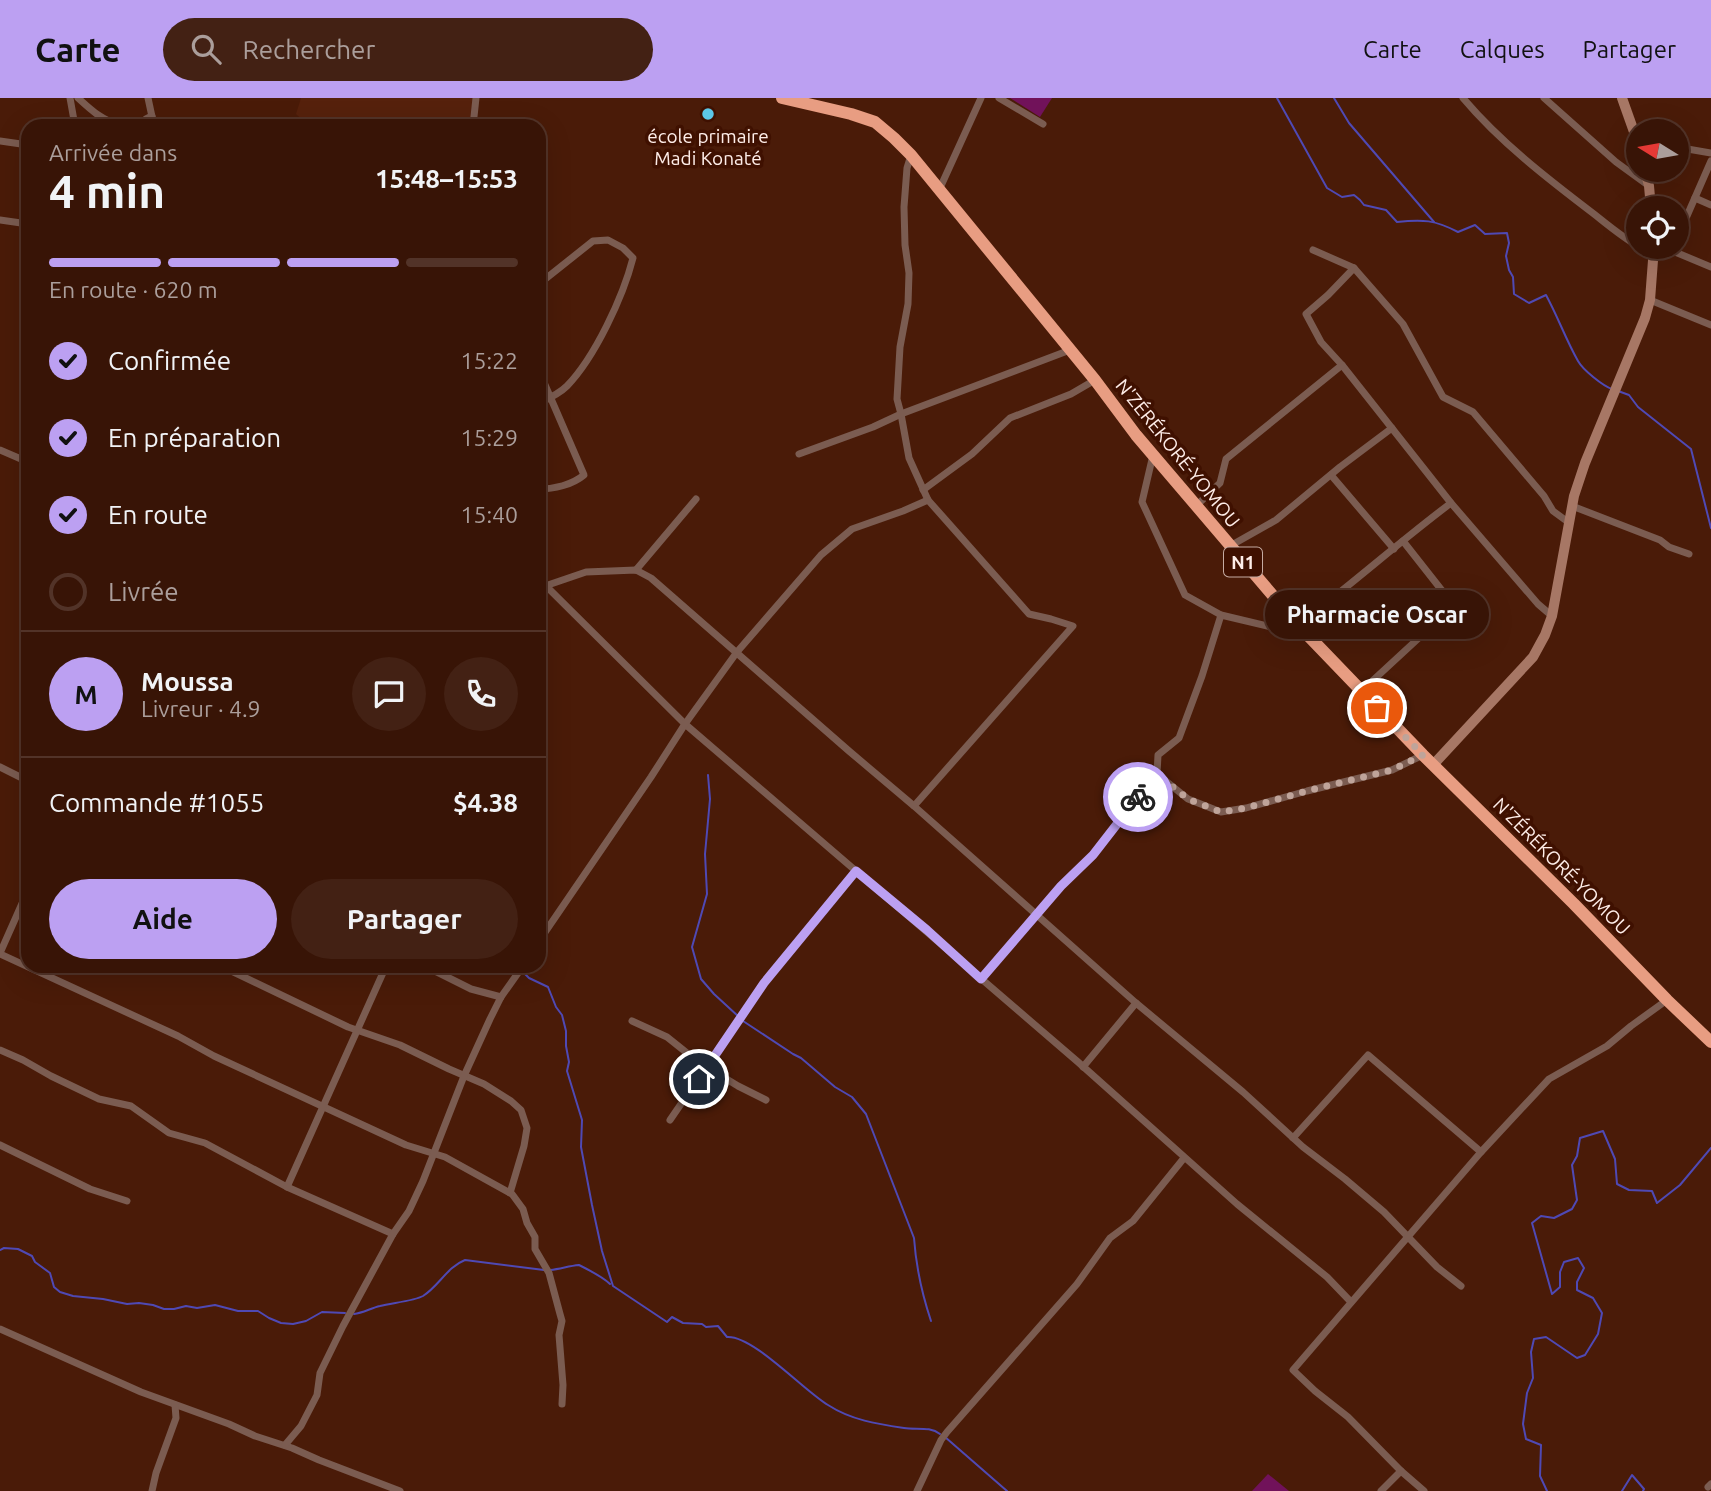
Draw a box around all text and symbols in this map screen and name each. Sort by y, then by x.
search box [163,18,653,81]
icon: search [187,30,225,68]
text: Carte [35,31,121,68]
text: Rechercher [243,35,375,64]
text: Carte [1363,36,1422,63]
text: Calques [1460,36,1545,63]
text: Partager [1583,36,1676,63]
marker: école primaire Madi Konaté [700,106,716,122]
north arrow [1626,119,1689,182]
map controls [1626,119,1689,259]
place label: école primaire Madi Konaté [647,125,769,169]
text: Arrivée dans [49,140,177,165]
text: 15:48–15:53 [375,164,518,193]
text: 4 min [49,165,165,217]
button: locate [1626,196,1689,259]
text: En route · 620 m [49,277,218,302]
icon: check [49,342,87,380]
text: Confirmée [108,346,231,375]
text: 15:22 [460,348,518,373]
street label: N'ZÉRÉKORÉ-YOMOU [1111,374,1245,532]
icon: check [49,419,87,457]
text: En préparation [108,423,281,452]
text: 15:29 [460,425,518,450]
icon: check [49,496,87,534]
text: En route [108,500,208,529]
text: 15:40 [460,502,518,527]
road number: N1 [1224,548,1262,576]
text: Livrée [108,577,179,606]
callout: Pharmacie Oscar [1265,589,1489,638]
text: Pharmacie Oscar [1287,602,1467,627]
button: chat [352,657,426,731]
button: phone [444,657,518,731]
text: Moussa [141,667,234,696]
pin [1347,678,1407,738]
text: M [74,680,98,709]
icon: bag [1358,689,1396,727]
text: Livreur · 4.9 [141,696,261,721]
courier [1103,762,1173,832]
icon: bike [1119,778,1157,816]
text: Commande #1055 [49,788,265,817]
text: $4.38 [453,788,518,817]
street label: N'ZÉRÉKORÉ-YOMOU [1489,793,1635,939]
button: Aide [49,879,277,959]
button: Partager [291,879,518,959]
pin [669,1049,729,1109]
icon: home [680,1060,718,1098]

